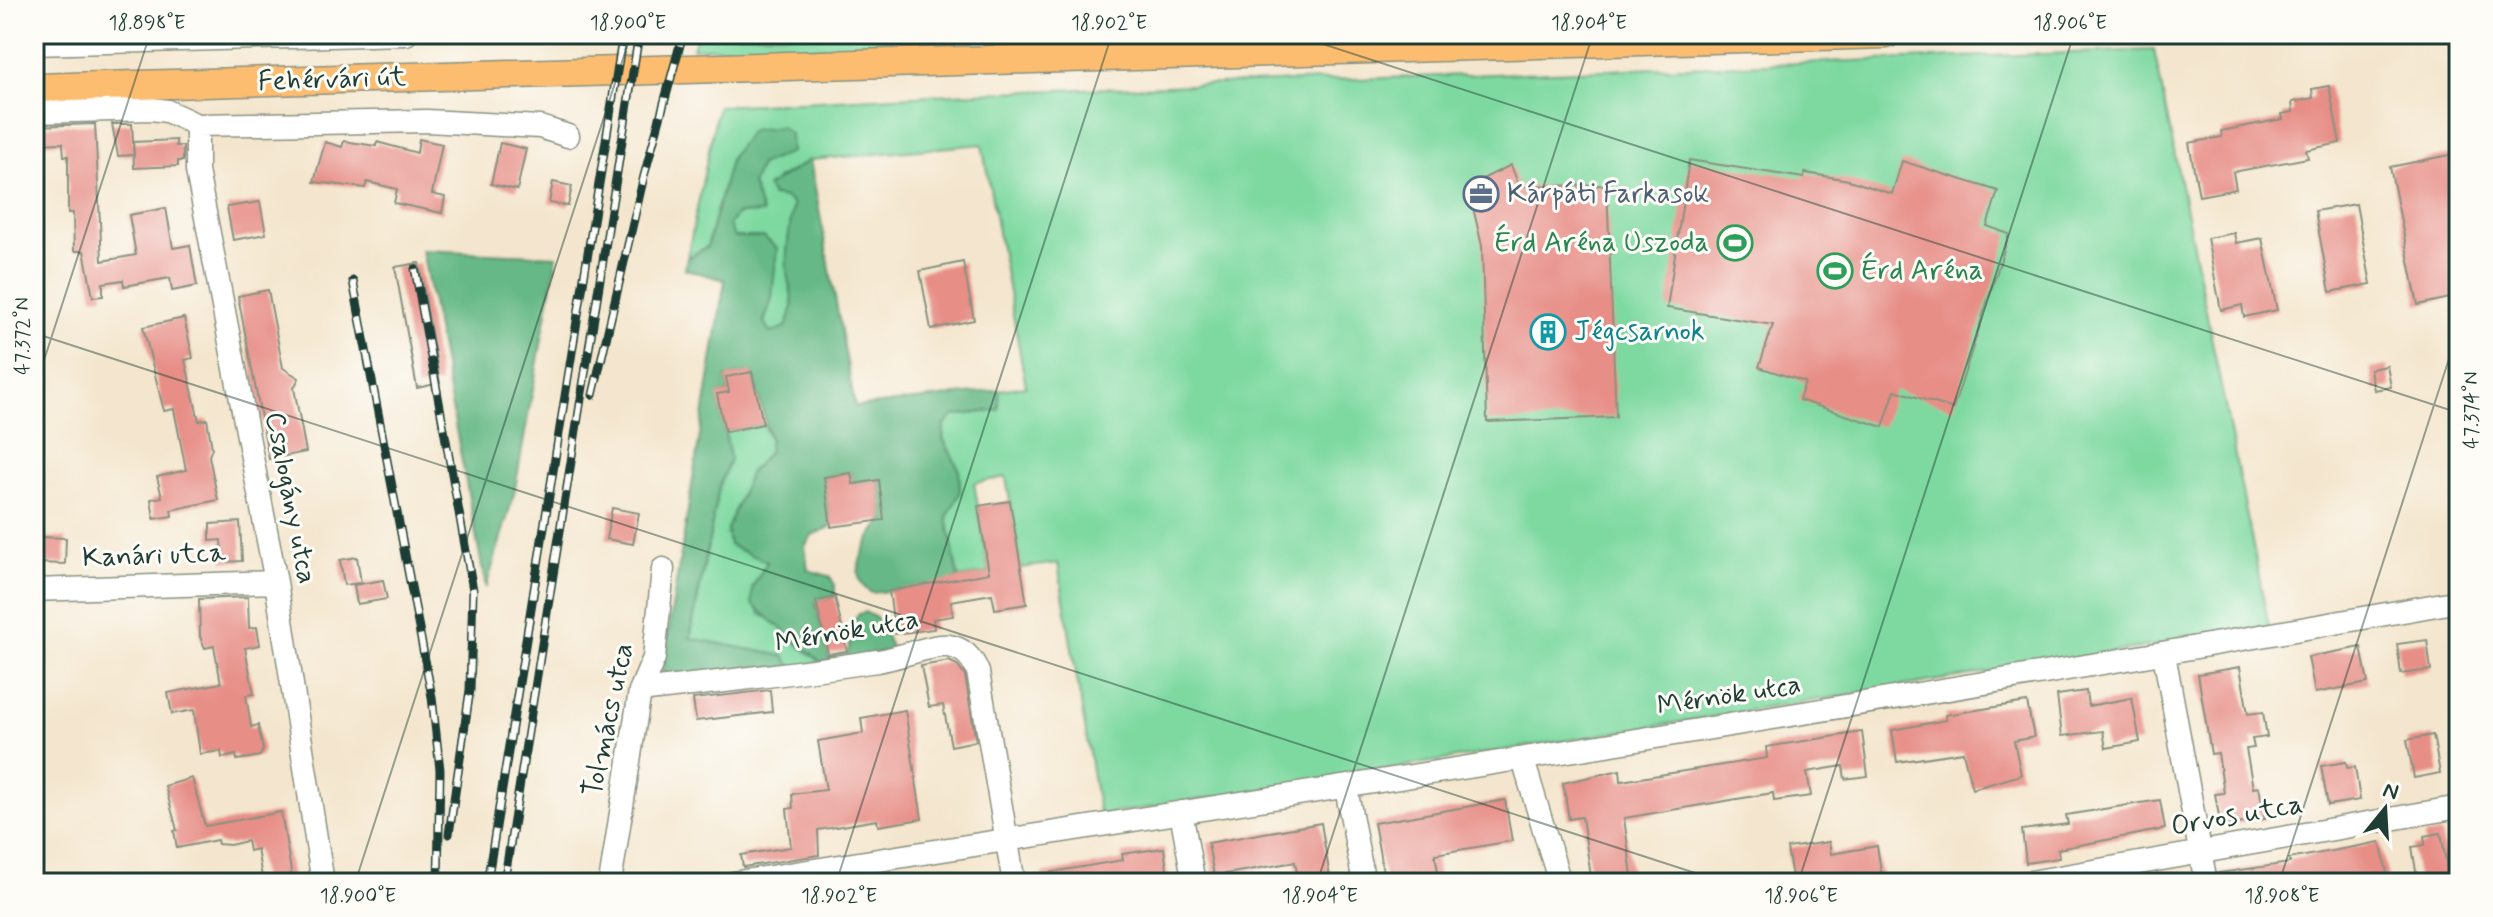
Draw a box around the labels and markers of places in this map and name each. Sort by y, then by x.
office icon: Kárpáti Farkasok [1462,175,1500,213]
place label: Kárpáti Farkasok [1507,176,1710,213]
place label: Érd Aréna Uszoda [1494,223,1709,262]
sports icon: Érd Aréna Uszoda [1716,224,1754,262]
place label: Érd Aréna [1861,251,1983,290]
sports icon: Érd Aréna [1816,252,1854,290]
building icon: Jégcsarnok [1529,313,1567,351]
place label: Jégcsarnok [1574,314,1705,351]

